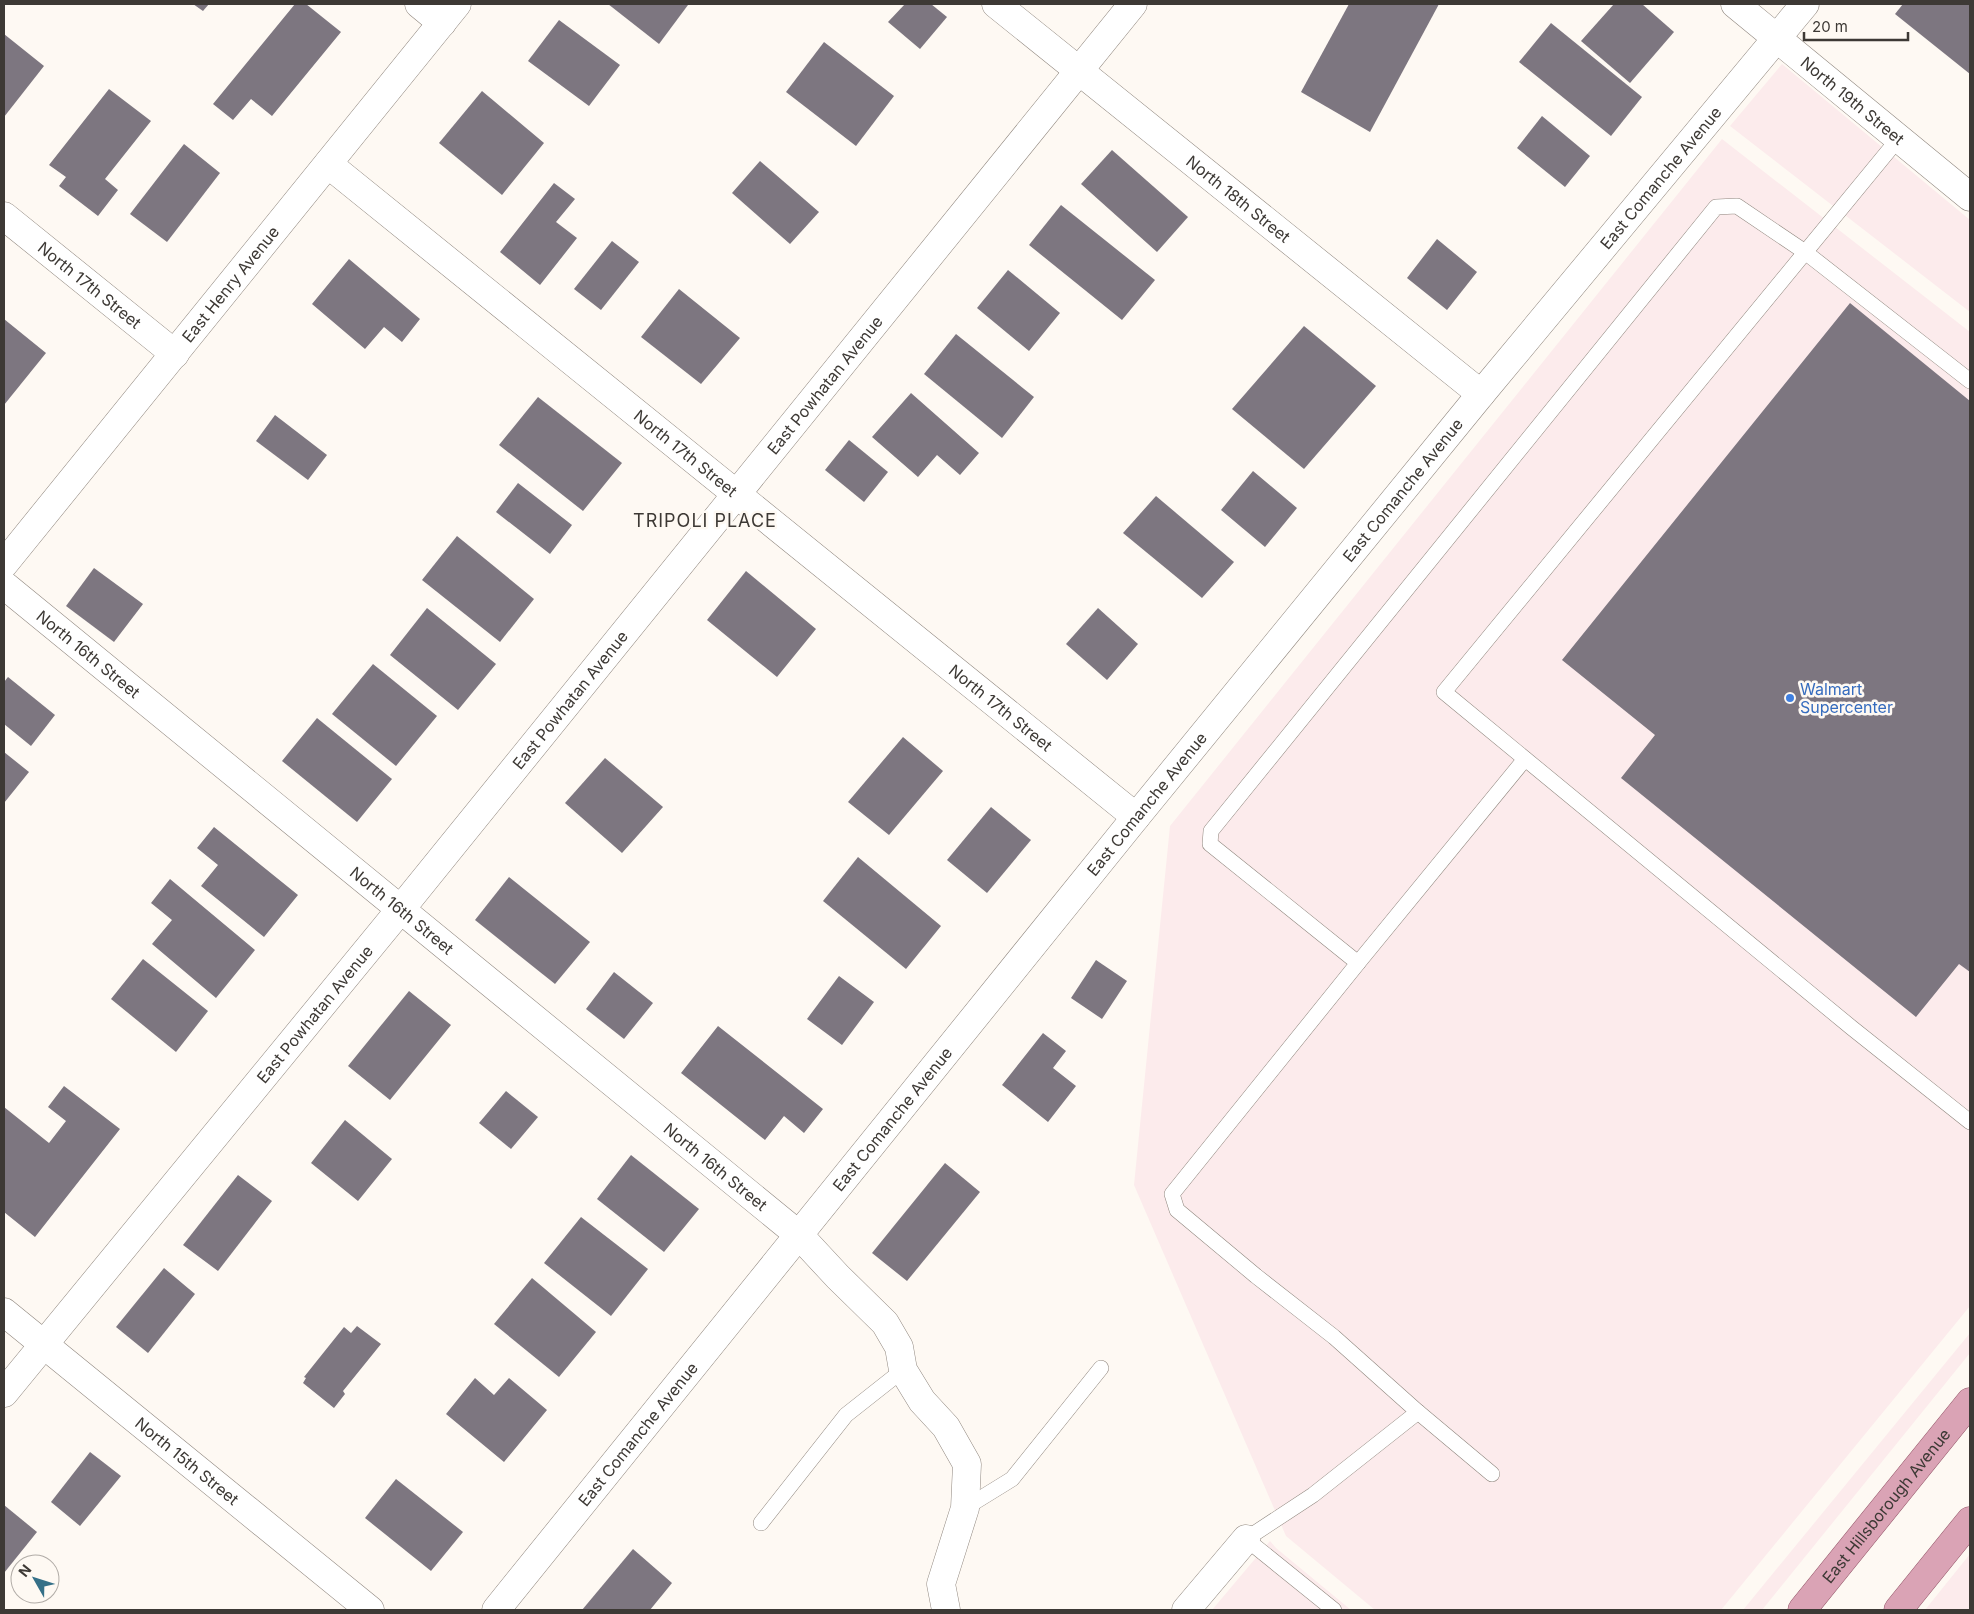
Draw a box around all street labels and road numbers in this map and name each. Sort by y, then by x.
street label: North 19th Street [1797,52,1908,149]
street label: East Comanche Avenue [1596,102,1726,253]
street label: North 18th Street [1182,151,1294,247]
street label: East Henry Avenue [178,222,283,346]
street label: North 17th Street [34,237,145,333]
street label: East Powhatan Avenue [763,312,887,458]
street label: North 17th Street [630,405,741,501]
street label: East Comanche Avenue [1338,414,1467,566]
street label: North 16th Street [33,606,144,702]
street label: East Powhatan Avenue [508,627,632,773]
street label: North 17th Street [945,660,1056,755]
street label: East Comanche Avenue [1083,728,1211,880]
street label: North 16th Street [346,862,458,959]
street label: East Powhatan Avenue [252,941,377,1087]
street label: East Comanche Avenue [828,1043,956,1195]
street label: North 16th Street [660,1118,771,1215]
street label: East Comanche Avenue [574,1358,702,1510]
street label: North 15th Street [131,1413,243,1509]
street label: East Hillsborough Avenue [1818,1424,1955,1587]

